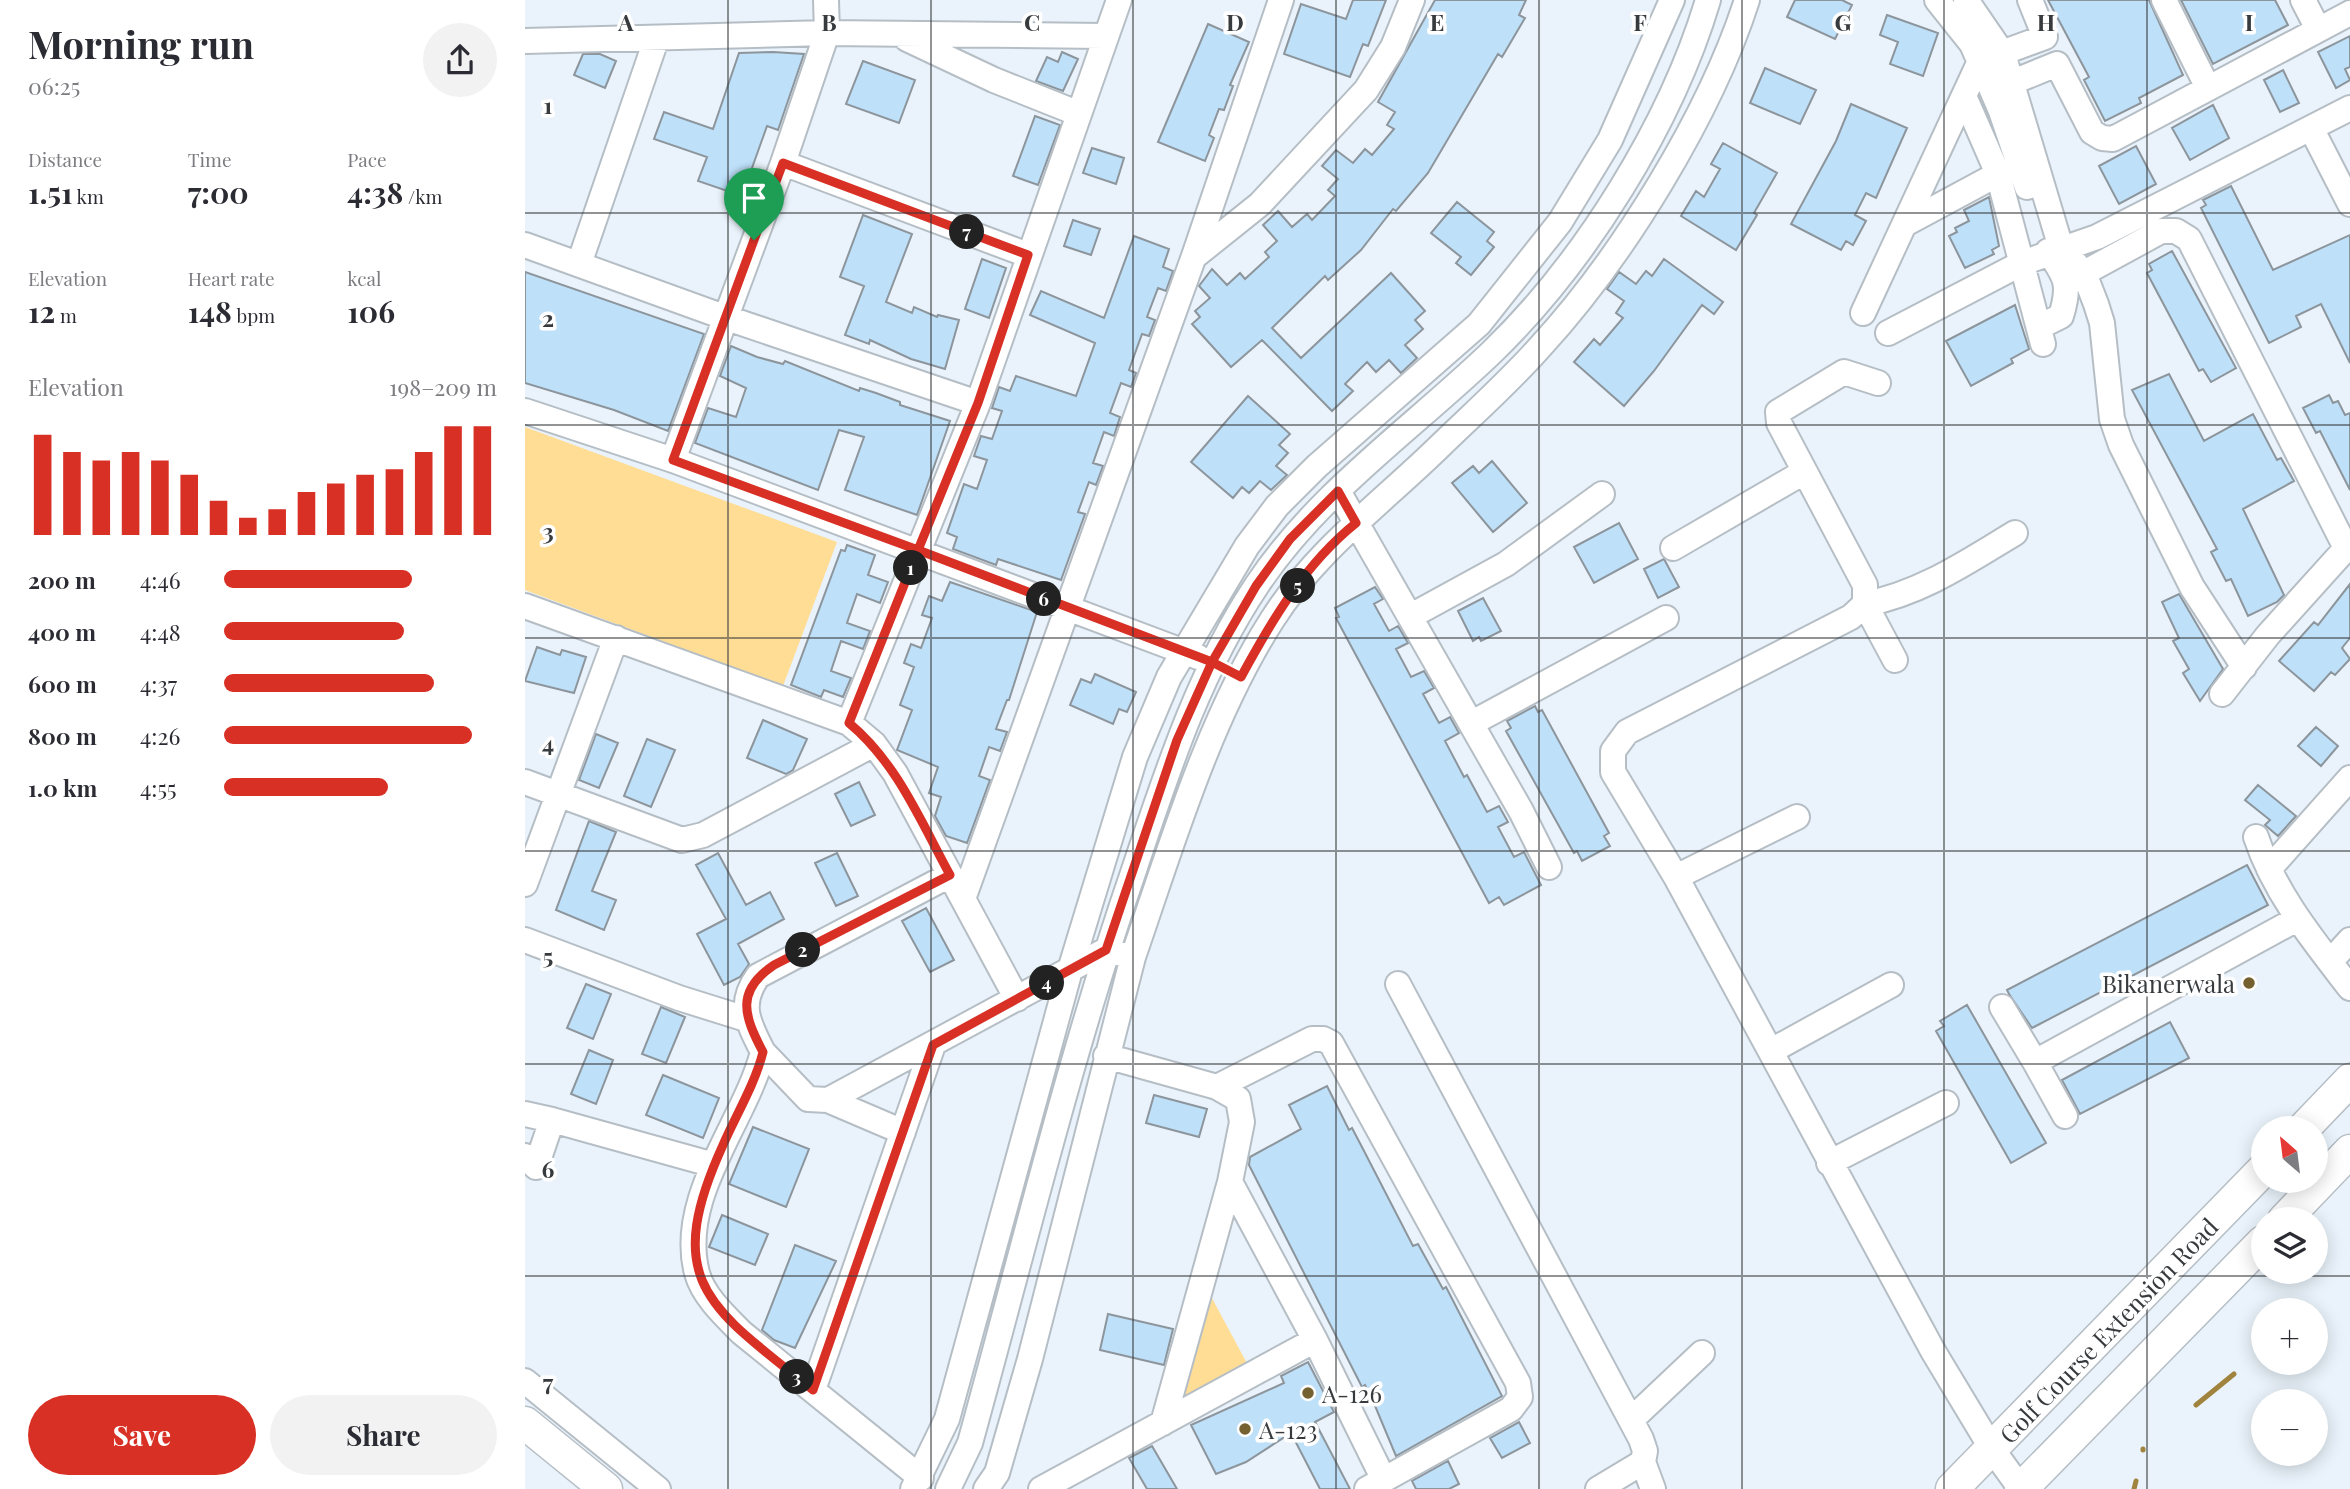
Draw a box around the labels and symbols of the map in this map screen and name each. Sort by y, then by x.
text: A [617,6,634,37]
text: B [821,6,837,37]
text: C [1024,6,1040,37]
text: D [1226,6,1244,37]
text: E [1430,6,1444,37]
text: F [1633,6,1647,37]
text: G [1835,6,1852,37]
text: H [2037,6,2055,37]
text: I [2245,6,2253,37]
text: 1 [544,89,553,120]
pin [724,168,784,240]
pin: 7 [949,215,985,250]
text: 2 [542,302,554,333]
text: 3 [542,515,554,546]
pin: 1 [893,550,929,586]
pin: 5 [1281,568,1315,604]
pin: 6 [1027,582,1061,616]
text: 4 [542,727,554,758]
pin: 2 [785,932,821,968]
text: 5 [543,940,553,971]
pin: 4 [1029,965,1065,1000]
place label: Bikanerwala [2102,967,2235,999]
marker: Bikanerwala [2241,975,2257,991]
north arrow [2251,1116,2327,1194]
text: 6 [542,1153,555,1184]
street label: Golf Course Extension Road [1992,1210,2224,1450]
pin: 3 [779,1360,815,1394]
text: 7 [543,1366,554,1397]
place label: A-126 [1321,1377,1382,1409]
marker: A-126 [1300,1385,1316,1401]
place label: A-123 [1258,1413,1317,1445]
marker: A-123 [1237,1421,1253,1437]

